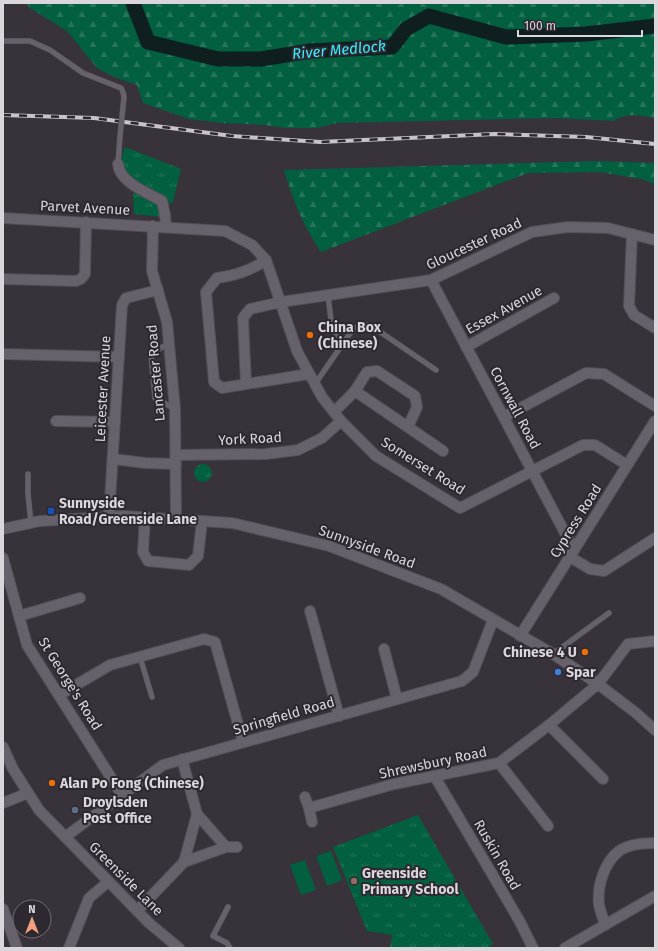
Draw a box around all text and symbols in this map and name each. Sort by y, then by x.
scale bar [518,12,642,38]
text: 100 m [524,19,556,33]
water label: River Medlock [291,37,387,63]
street label: Parvet Avenue [40,197,130,219]
street label: Gloucester Road [423,214,525,274]
street label: Essex Avenue [463,282,545,338]
place label: China Box (Chinese) [318,319,382,352]
street label: Lancaster Road [143,324,169,422]
marker: China Box (Chinese) [305,330,315,340]
street label: Leicester Avenue [92,335,114,443]
street label: Cornwall Road [486,364,544,452]
street label: York Road [218,429,282,449]
street label: Somerset Road [378,433,468,499]
street label: Cypress Road [547,481,605,561]
place label: Sunnyside Road/Greenside Lane [59,495,197,528]
marker: Sunnyside Road/Greenside Lane [46,506,56,516]
street label: Sunnyside Road [316,522,418,572]
street label: St George's Road [35,634,105,734]
place label: Chinese 4 U [503,644,577,661]
marker: Chinese 4 U [580,647,590,657]
place label: Spar [566,664,596,681]
marker: Spar [553,667,563,677]
street label: Springfield Road [231,693,337,739]
street label: Shrewsbury Road [378,743,488,783]
place label: Alan Po Fong (Chinese) [59,775,204,792]
marker: Alan Po Fong (Chinese) [47,778,57,788]
place label: Droylsden Post Office [83,794,152,827]
marker: Droylsden Post Office [70,805,80,815]
street label: Ruskin Road [470,817,524,893]
street label: Greenside Lane [85,838,167,920]
place label: Greenside Primary School [362,865,460,898]
marker: Greenside Primary School [349,876,359,886]
north arrow [12,899,52,939]
text: N [28,903,36,916]

